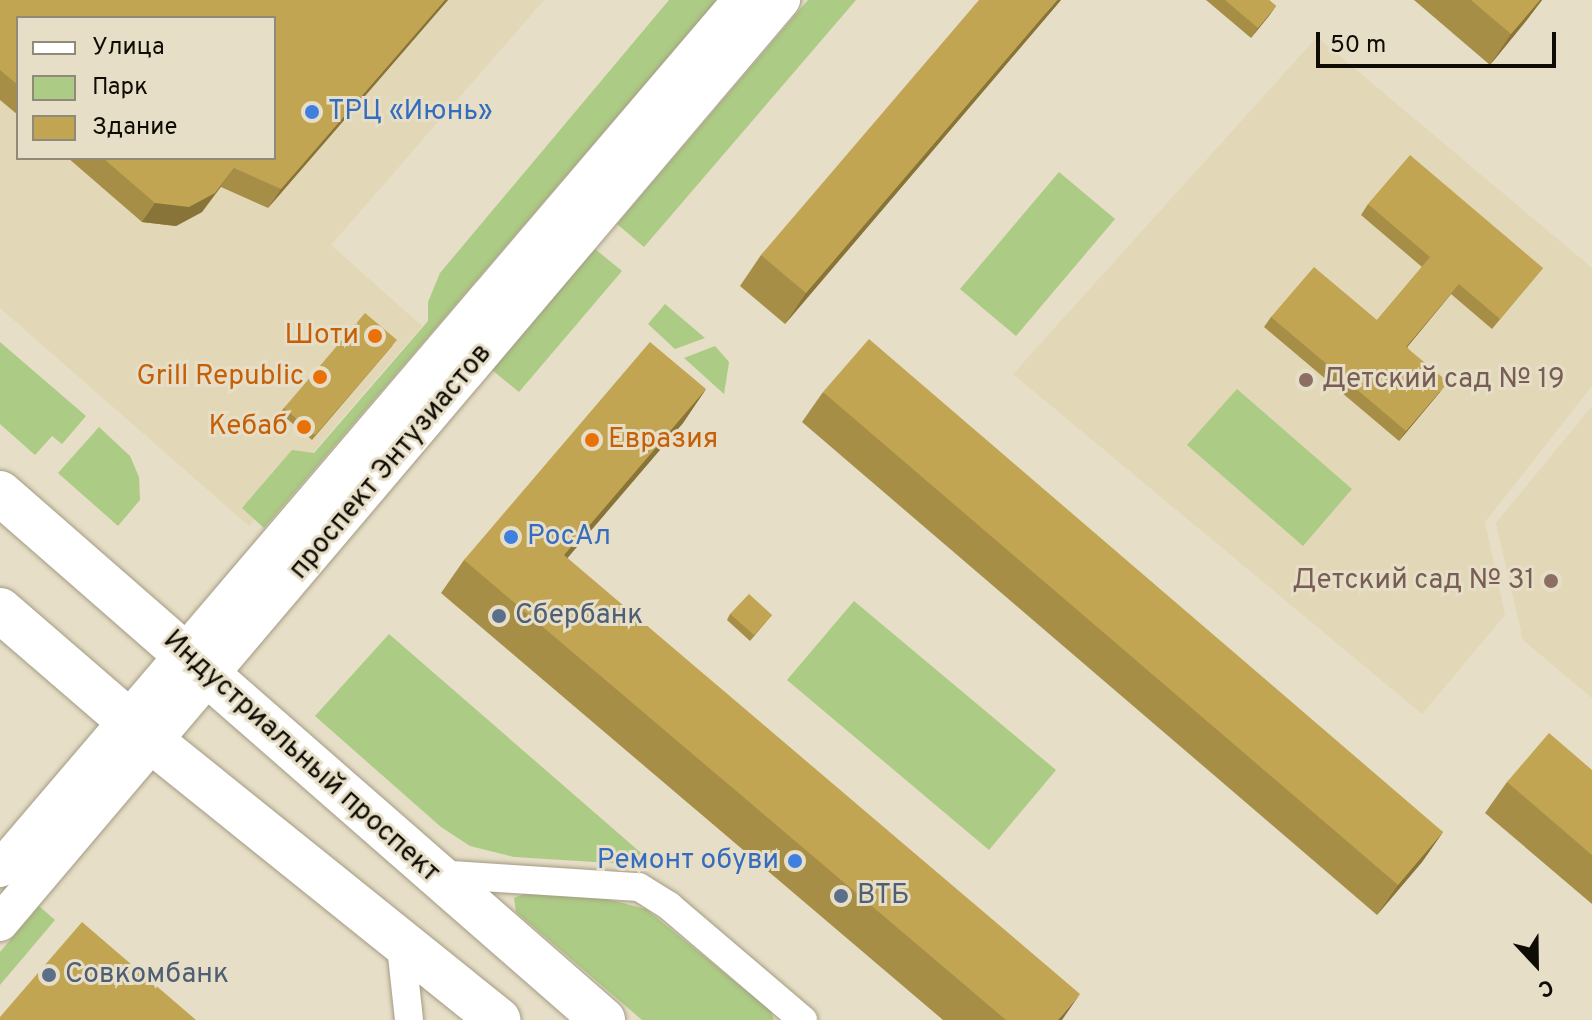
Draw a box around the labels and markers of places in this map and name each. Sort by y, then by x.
place label: ТРЦ «Июнь» [328,95,493,129]
marker: ТРЦ «Июнь» [303,103,321,121]
place label: Шоти [284,319,359,353]
marker: Шоти [366,327,384,345]
place label: Grill Republic [137,360,304,394]
place label: Детский сад № 19 [1322,363,1565,397]
marker: Grill Republic [311,368,329,386]
marker: Детский сад № 19 [1297,371,1315,389]
place label: Кебаб [208,410,288,444]
marker: Кебаб [295,418,313,436]
place label: Евразия [608,423,718,457]
marker: Евразия [583,431,601,449]
place label: РосАл [527,520,611,554]
marker: РосАл [502,528,520,546]
place label: Детский сад № 31 [1292,564,1535,598]
marker: Детский сад № 31 [1542,572,1560,590]
place label: Сбербанк [515,599,643,633]
marker: Сбербанк [490,607,508,625]
place label: Ремонт обуви [597,844,779,878]
marker: Ремонт обуви [786,852,804,870]
place label: ВТБ [857,879,909,913]
marker: ВТБ [832,887,850,905]
place label: Совкомбанк [65,958,229,992]
marker: Совкомбанк [40,966,58,984]

